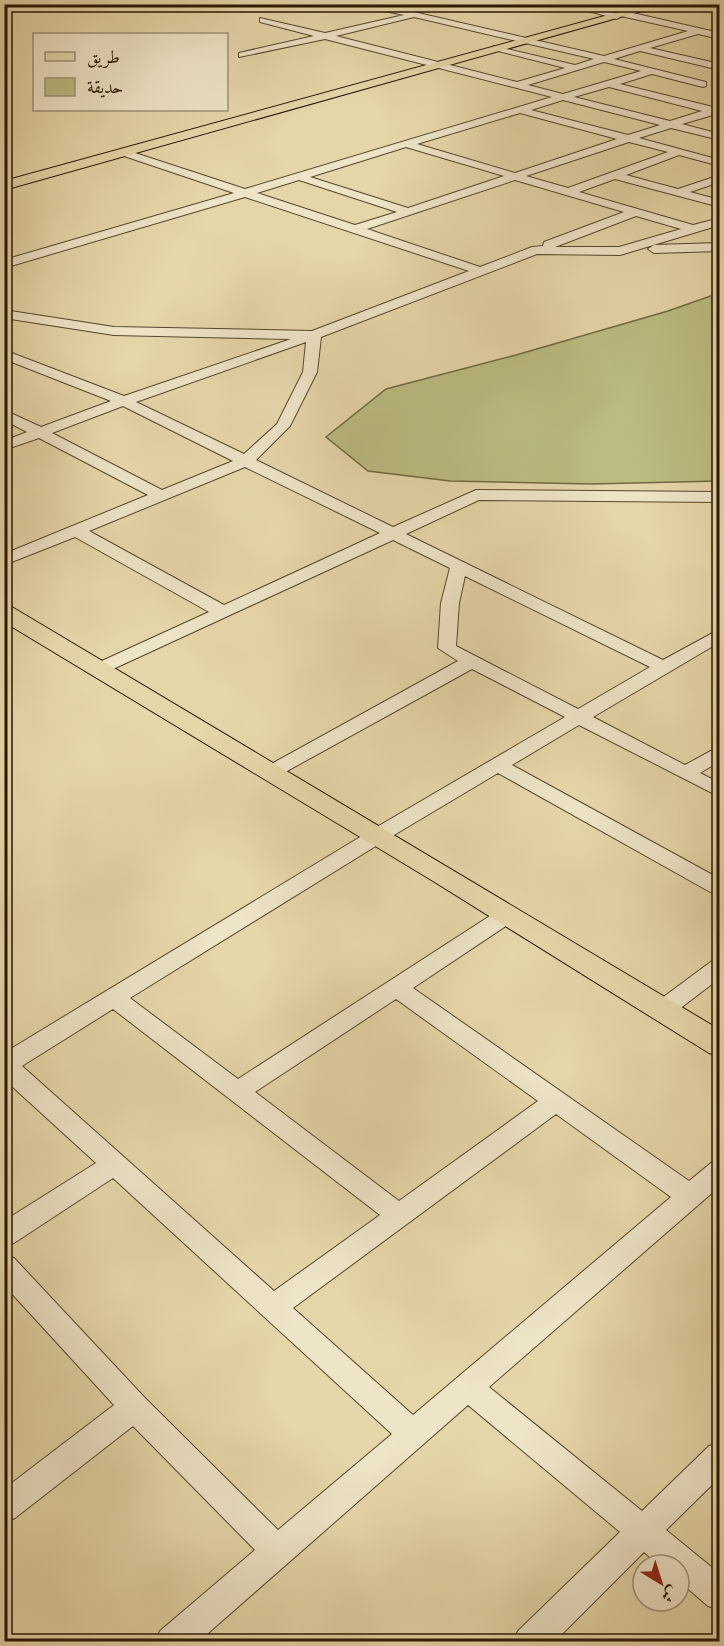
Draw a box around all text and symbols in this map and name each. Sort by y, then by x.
legend [33,33,228,111]
text: طريق [87,46,120,69]
text: حديقة [87,76,123,99]
north arrow [631,1553,691,1613]
text: ش [657,1581,682,1607]

